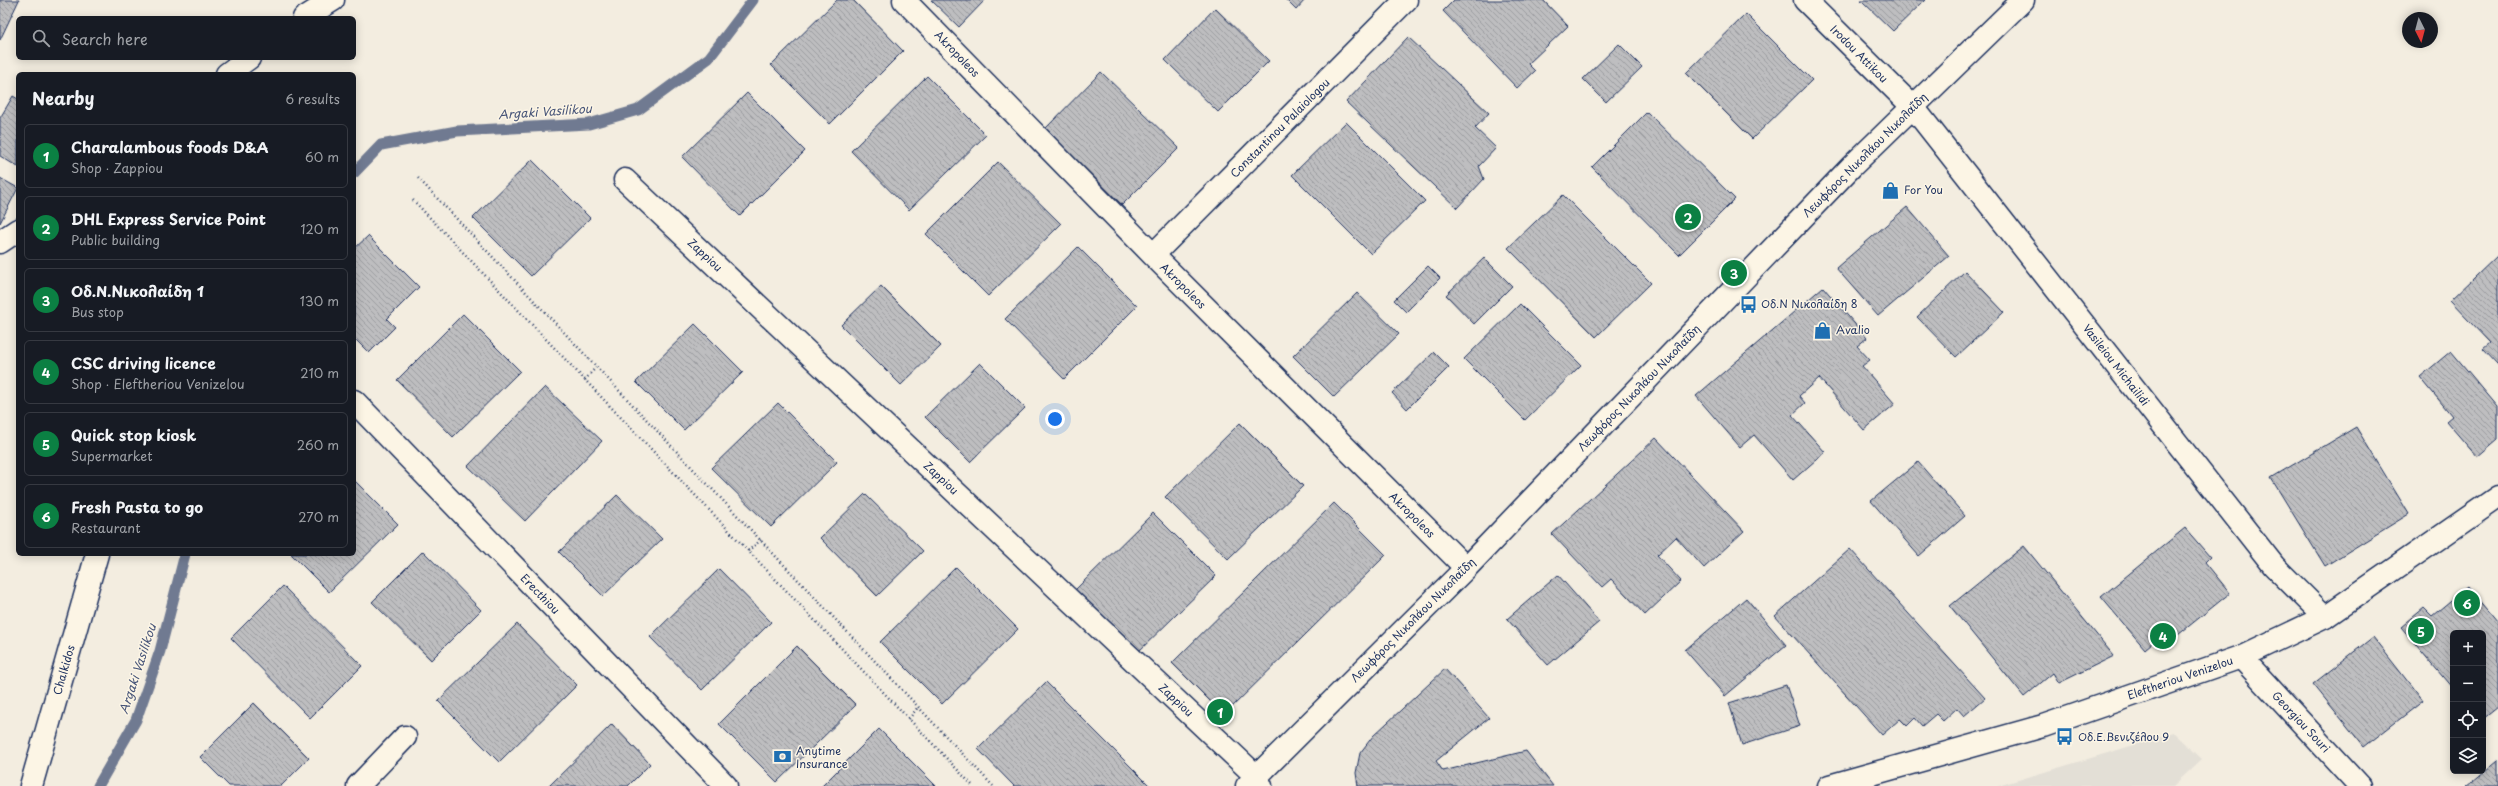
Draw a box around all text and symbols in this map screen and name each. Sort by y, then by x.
north arrow [2402,12,2438,48]
search box [16,16,356,60]
street label: Irodou Attikou [1827,21,1892,86]
icon: search [30,27,52,49]
text: Search here [62,27,148,50]
street label: Akropoleos [931,27,984,81]
street label: Constantinou Palaiologou [1226,74,1333,181]
text: Nearby [32,85,94,111]
street label: Λεωφόρος Νικολάου Νικολαΐδη [1798,88,1931,221]
text: 6 results [285,89,340,108]
water label: Argaki Vasilikou [498,99,593,123]
text: Charalambous foods D&A [71,135,269,158]
text: 1 [43,147,49,166]
text: 60 m [305,147,339,166]
text: Shop · Zappiou [71,158,163,177]
shop icon: For You [1881,180,1901,200]
place label: For You [1904,181,1943,198]
pin: 2 [1675,202,1701,232]
text: DHL Express Service Point [71,207,266,230]
text: 2 [41,219,51,238]
text: 120 m [300,219,339,238]
text: Public building [71,230,160,249]
street label: Zappiou [684,234,727,275]
pin: 3 [1721,258,1747,288]
street label: Akropoleos [1157,259,1210,312]
text: Οδ.Ν.Νικολαίδη 1 [71,279,204,302]
text: 3 [42,291,50,310]
text: 130 m [300,291,339,310]
bus stop icon: Οδ.Ν Νικολαίδη 8 [1738,294,1758,314]
place label: Οδ.Ν Νικολαίδη 8 [1761,295,1858,312]
text: Bus stop [71,302,124,321]
shop icon: Avalio [1813,320,1833,340]
street label: Vasileiou Michailidi [2079,320,2154,409]
street label: Λεωφόρος Νικολάου Νικολαΐδη [1573,321,1704,455]
place label: Avalio [1836,321,1870,338]
text: CSC driving licence [71,351,216,374]
text: 4 [42,363,50,382]
text: 210 m [300,363,339,382]
text: Shop · Eleftheriou Venizelou [71,374,245,393]
your location [1045,409,1065,429]
text: Quick stop kiosk [71,423,196,446]
text: 5 [42,435,50,454]
text: 260 m [297,435,339,454]
text: Supermarket [71,446,153,465]
street label: Zappiou [920,457,963,498]
street label: Akropoleos [1386,488,1439,541]
text: Fresh Pasta to go [71,495,203,518]
text: 6 [41,507,51,526]
text: 270 m [298,507,339,526]
text: Restaurant [71,518,141,537]
street label: Λεωφόρος Νικολάου Νικολαΐδη [1346,553,1479,686]
street label: Erecthiou [517,570,564,618]
pin: 6 [2454,588,2480,618]
pin: 5 [2408,616,2434,646]
water label: Argaki Vasilikou [114,620,160,716]
pin: 4 [2150,621,2176,651]
map controls [2450,630,2486,774]
button: + [2450,630,2486,666]
street label: Chalkidos [48,643,79,697]
street label: Eleftheriou Venizelou [2125,651,2235,704]
button: − [2450,666,2486,702]
street label: Zappiou [1155,679,1198,720]
street label: Georgiou Souri [2268,687,2334,756]
pin: 1 [1207,697,1233,727]
button: locate [2450,702,2486,738]
bus stop icon: Οδ.Ε.Βενιζέλου 9 [2055,727,2075,747]
place label: Οδ.Ε.Βενιζέλου 9 [2078,728,2169,745]
button: layers [2450,738,2486,774]
place label: Anytime Insurance [796,742,848,772]
bank icon: Anytime Insurance [773,747,793,767]

